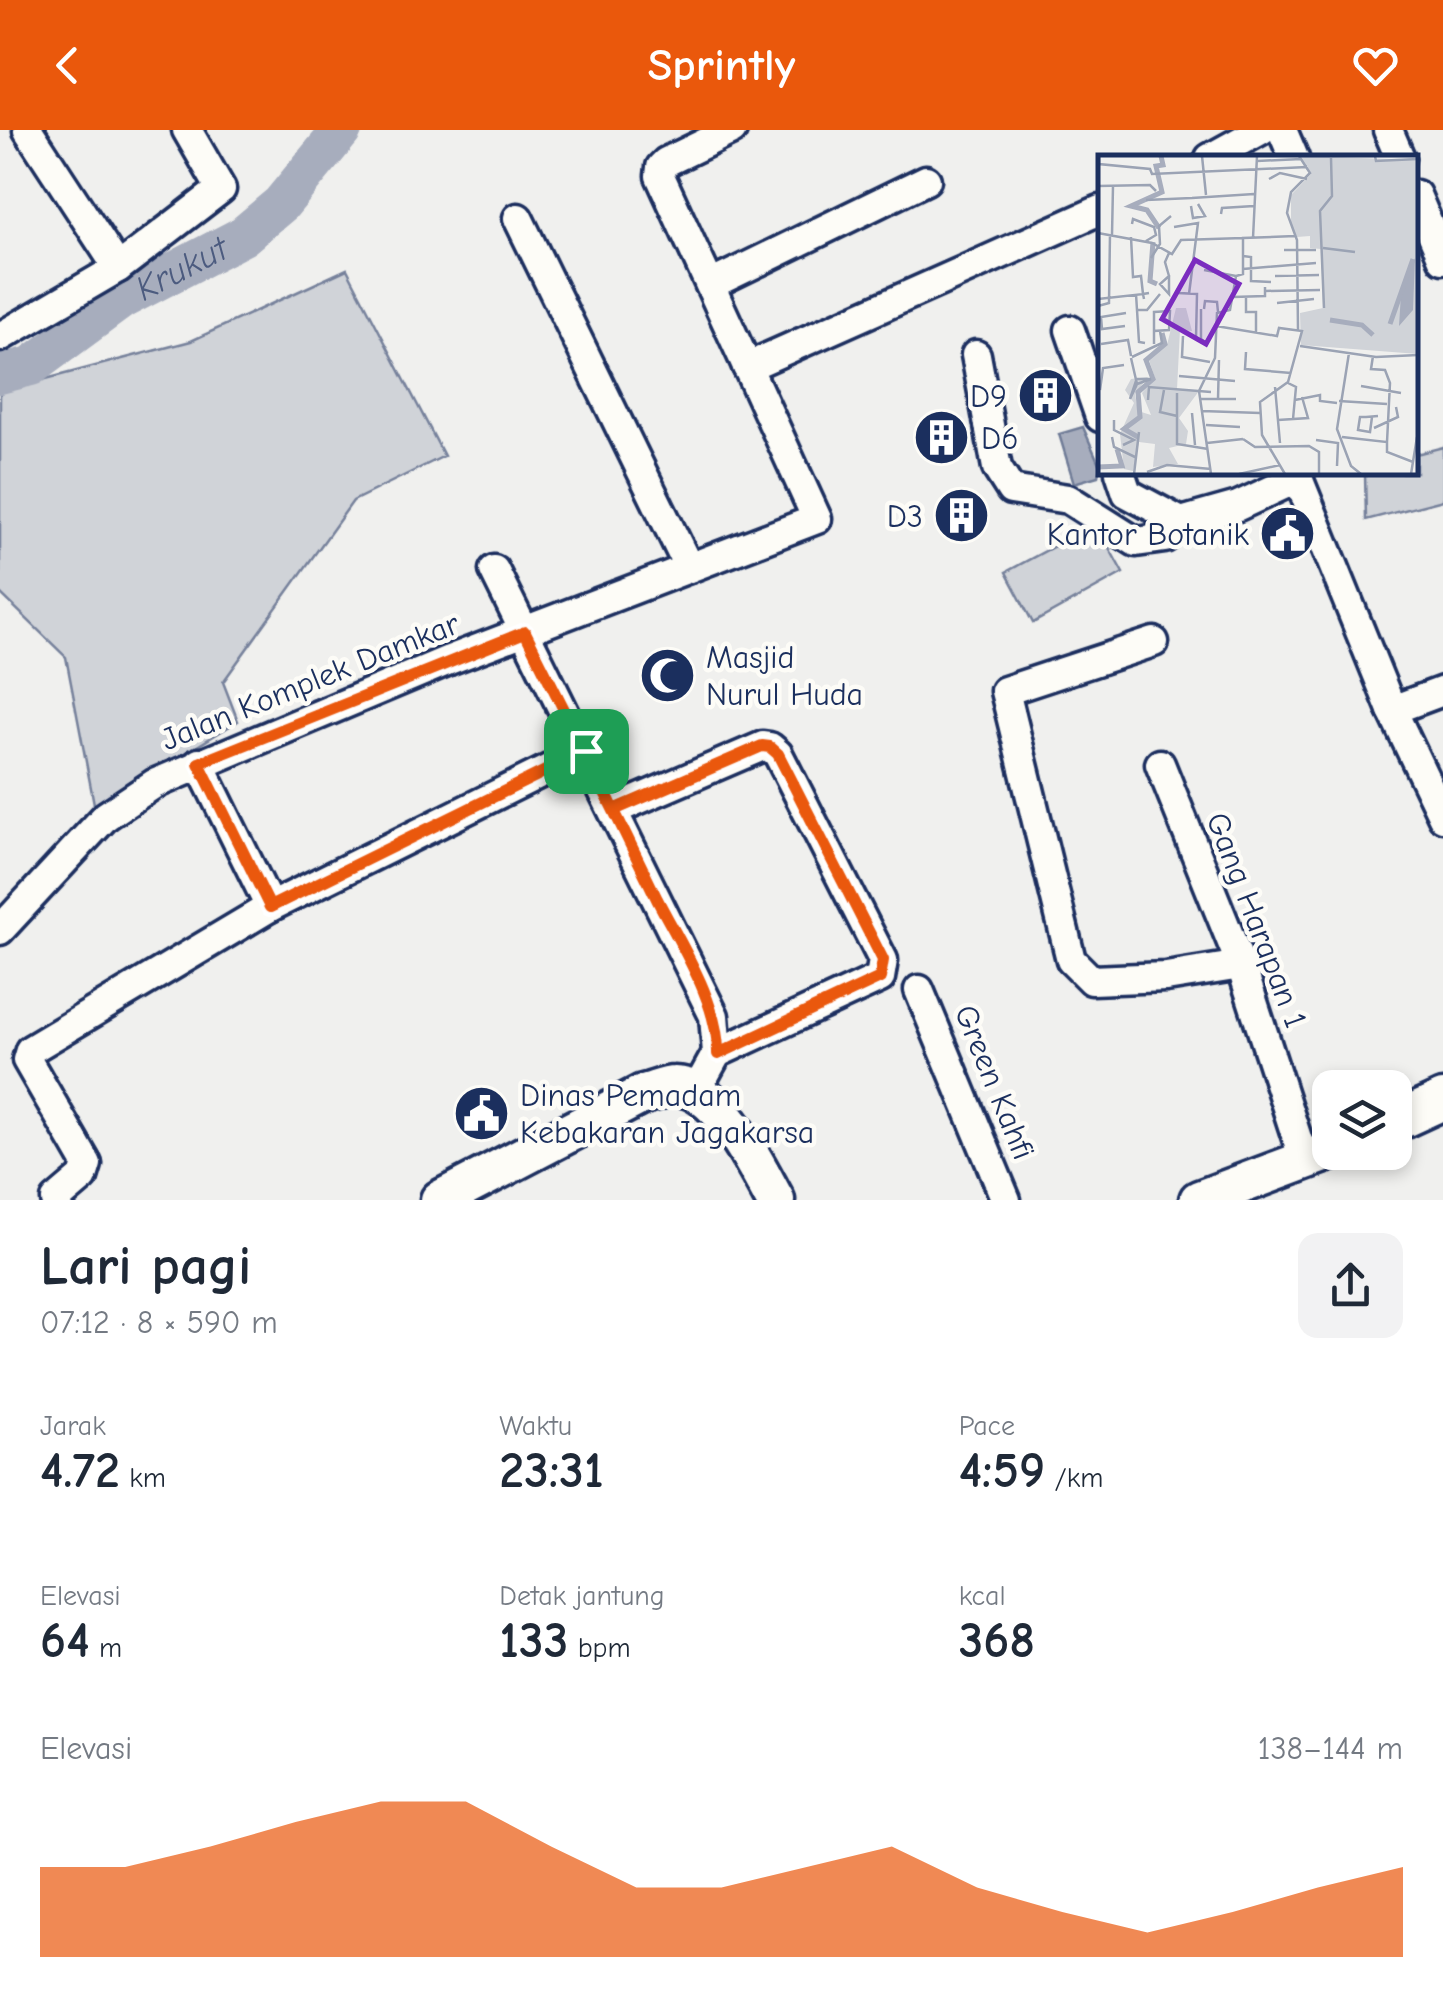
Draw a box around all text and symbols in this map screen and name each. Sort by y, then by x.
icon: back [40,38,95,93]
icon: heart [1348,38,1403,93]
text: Sprintly [648,39,795,91]
inset map [1098,155,1418,475]
water label: Krukut [129,226,237,309]
building icon: D9 [1016,366,1076,426]
place label: D9 [970,378,1007,415]
building icon: D6 [912,408,972,468]
place label: D6 [981,420,1018,457]
building icon: D3 [932,486,992,546]
place label: D3 [887,498,923,535]
public building icon: Kantor Botanik [1258,504,1318,564]
place label: Kantor Botanik [1047,516,1250,553]
street label: Jalan Komplek Damkar [156,605,465,758]
place label: Masjid Nurul Huda [706,639,863,713]
mosque icon: Masjid Nurul Huda [637,645,697,705]
pin [544,709,629,794]
icon: arrive [559,724,614,779]
street label: Gang Harapan 1 [1198,807,1315,1033]
street label: Green Kahfi [947,1000,1042,1165]
map controls [1312,1070,1412,1170]
button: layers [1312,1070,1412,1170]
place label: Dinas Pemadam Kebakaran Jagakarsa [520,1077,814,1151]
public building icon: Dinas Pemadam Kebakaran Jagakarsa [451,1083,511,1143]
button: share [1298,1233,1403,1338]
text: Lari pagi [40,1234,251,1298]
text: 07:12 · 8 × 590 m [40,1304,278,1341]
text: Jarak [40,1410,106,1442]
text: Waktu [499,1410,572,1442]
text: Pace [959,1410,1015,1442]
text: 4.72 [40,1442,120,1500]
text: 23:31 [499,1442,604,1500]
text: 4:59 [959,1442,1045,1500]
text: km [120,1462,166,1494]
text: /km [1045,1462,1103,1494]
text: Elevasi [40,1580,121,1612]
text: Detak jantung [499,1580,665,1612]
text: kcal [959,1580,1006,1612]
text: 64 [40,1612,90,1670]
text: 133 [499,1612,568,1670]
text: 368 [959,1612,1035,1670]
text: m [90,1632,122,1664]
text: bpm [568,1632,631,1664]
text: Elevasi [40,1730,132,1767]
text: 138–144 m [1258,1730,1403,1767]

